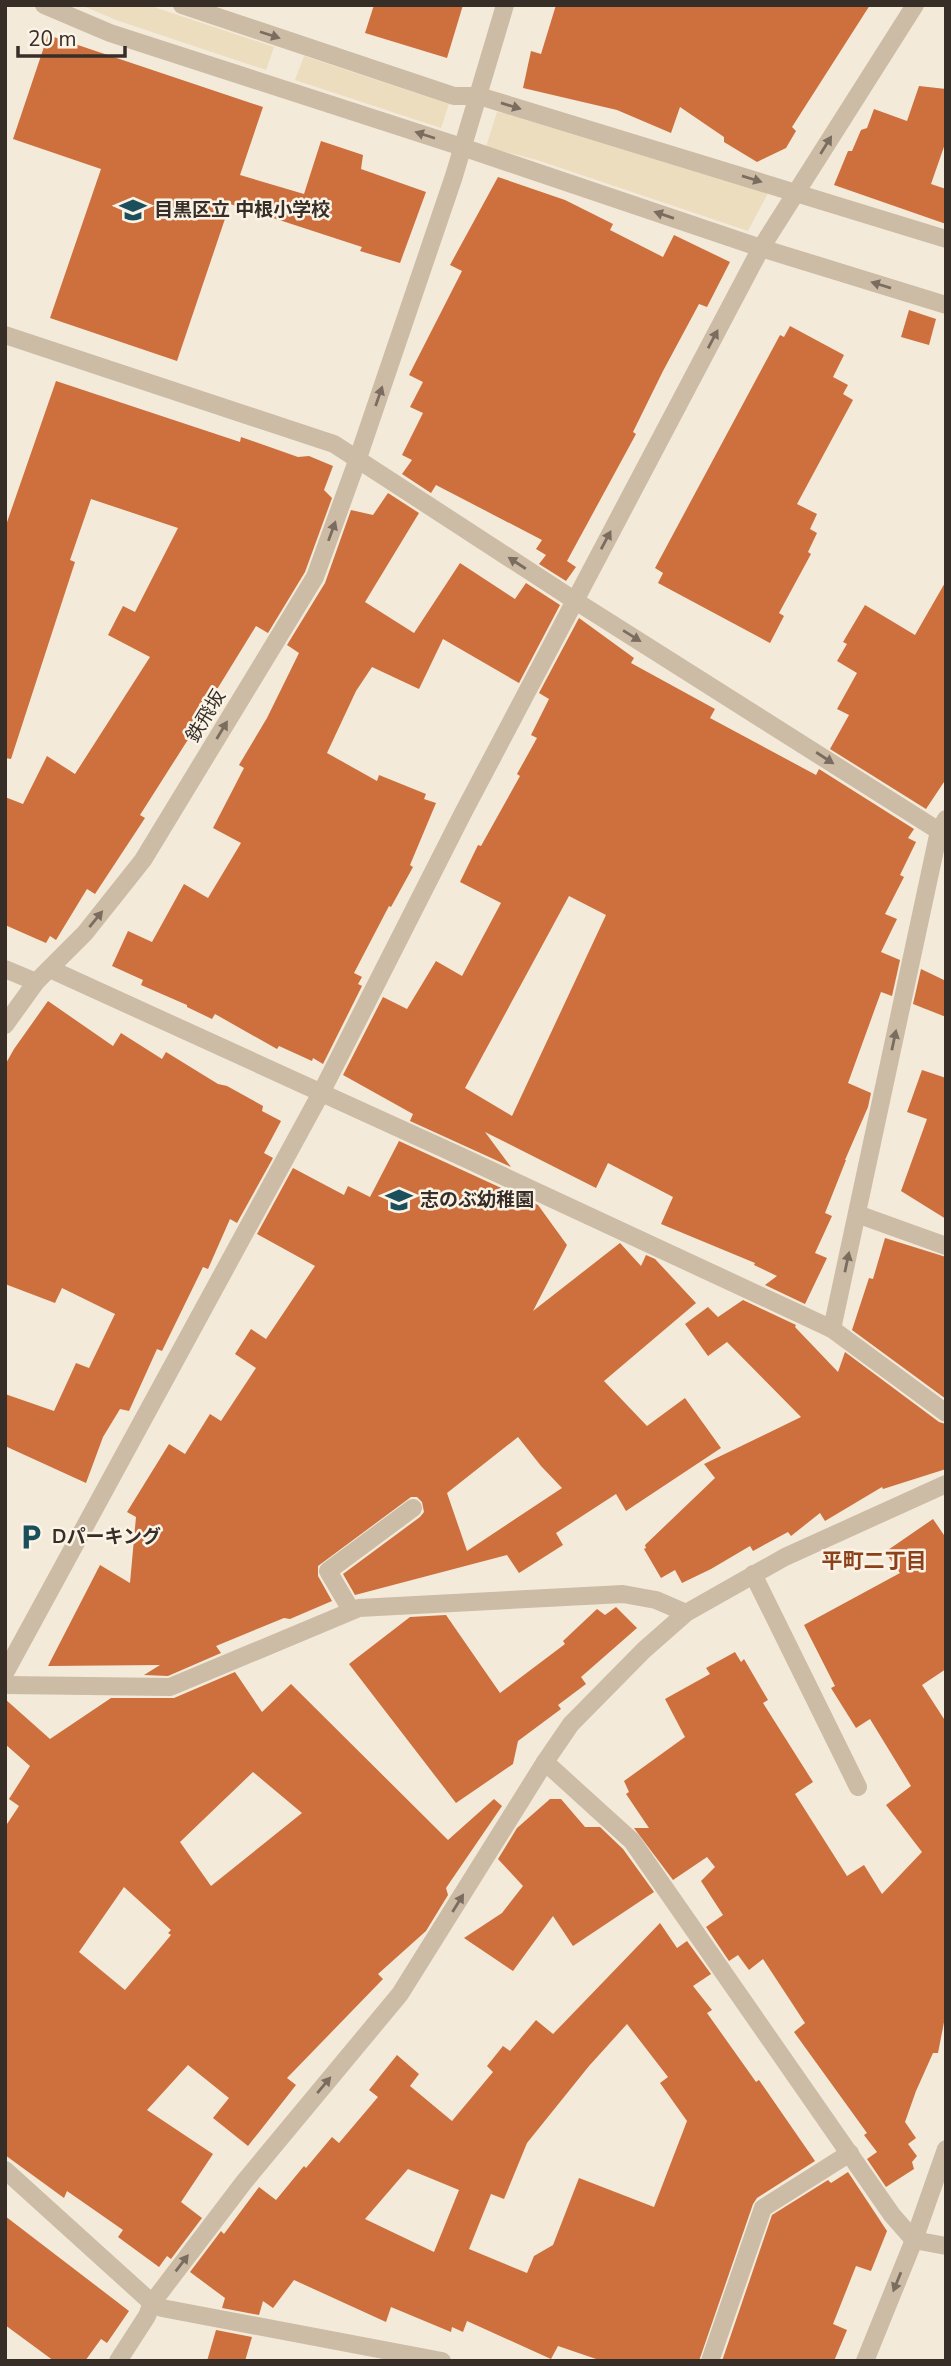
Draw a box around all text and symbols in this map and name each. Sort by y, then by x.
scale bar [18,14,124,58]
text: 20 m [28,25,77,53]
one-way arrow [260,30,281,40]
one-way arrow [501,101,522,111]
one-way arrow [414,129,435,140]
one-way arrow [819,136,832,155]
one-way arrow [742,174,763,184]
school or university icon: 目黒区立 中根小学校 [118,195,148,225]
place label: 目黒区立 中根小学校 [154,197,330,223]
one-way arrow [653,209,674,220]
one-way arrow [870,279,891,289]
one-way arrow [707,329,719,349]
one-way arrow [374,385,385,406]
one-way arrow [326,521,337,542]
one-way arrow [601,530,612,550]
one-way arrow [507,557,527,570]
one-way arrow [623,630,642,643]
street label: 鉄飛坂 [180,685,232,747]
one-way arrow [215,720,228,740]
one-way arrow [815,751,834,764]
one-way arrow [89,910,103,928]
one-way arrow [889,1029,900,1051]
school or university icon: 志のぶ幼稚園 [384,1185,414,1215]
place label: 志のぶ幼稚園 [420,1187,534,1213]
one-way arrow [841,1251,852,1273]
parking icon: Dパーキング [16,1522,46,1552]
place label: Dパーキング [52,1524,161,1550]
district label: 平町二丁目 [822,1547,927,1575]
one-way arrow [452,1893,465,1912]
one-way arrow [316,2077,331,2094]
one-way arrow [174,2254,188,2272]
one-way arrow [891,2271,902,2292]

